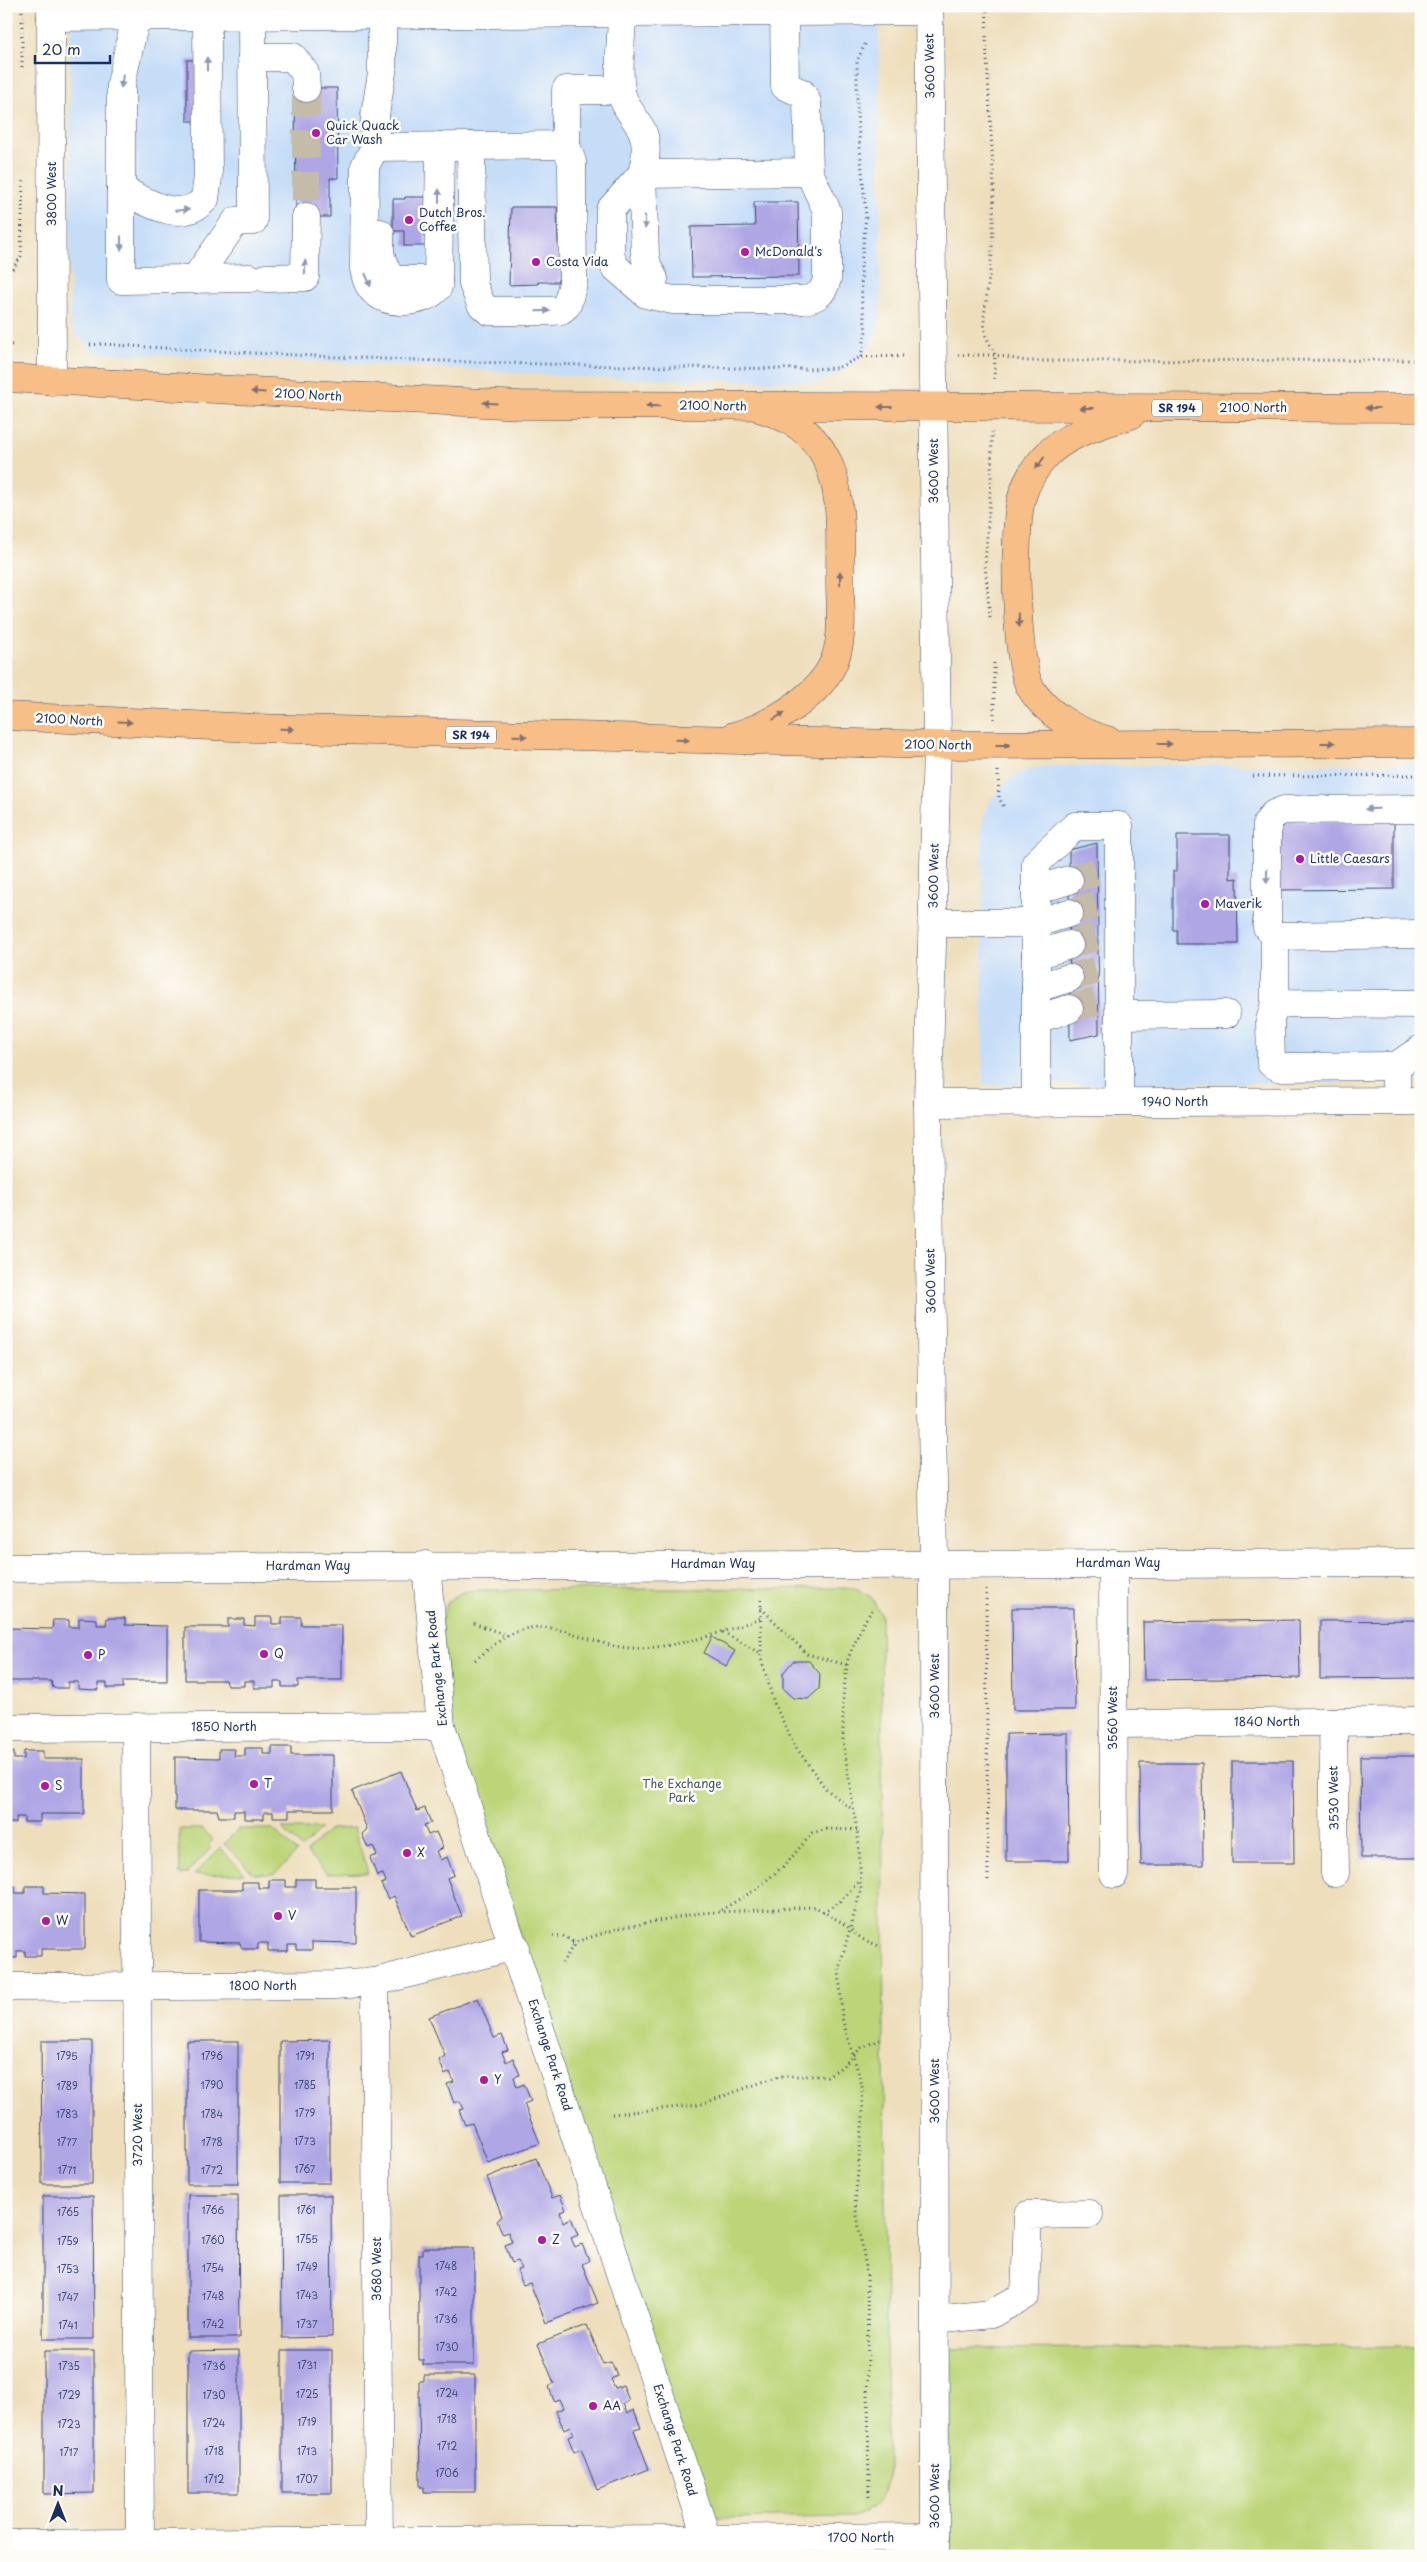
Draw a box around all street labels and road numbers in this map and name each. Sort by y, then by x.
street label: 3600 West [919,33,939,99]
street label: 3800 West [42,161,60,226]
street label: 2100 North [274,383,342,405]
street label: 2100 North [679,395,747,415]
street label: 2100 North [1219,398,1287,416]
road number: SR 194 [1152,399,1202,416]
street label: 3600 West [924,438,942,504]
street label: 2100 North [35,708,103,730]
road number: SR 194 [446,726,496,744]
street label: 2100 North [904,734,972,754]
street label: 3600 West [923,843,943,909]
street label: 1940 North [1142,1092,1208,1110]
street label: 3600 West [920,1248,940,1314]
street label: Hardman Way [1076,1553,1160,1571]
street label: Hardman Way [671,1554,755,1572]
street label: Hardman Way [266,1556,350,1574]
street label: Exchange Park Road [421,1609,451,1727]
street label: 3600 West [925,1653,943,1719]
street label: 3560 West [1103,1686,1121,1750]
street label: 1840 North [1234,1712,1300,1730]
street label: 1850 North [191,1717,257,1735]
street label: 3530 West [1323,1765,1343,1830]
street label: 1800 North [229,1976,297,1994]
street label: Exchange Park Road [524,1996,578,2113]
street label: 3600 West [925,2058,943,2124]
street label: 3720 West [128,2103,146,2167]
street label: 3680 West [367,2237,385,2301]
street label: Exchange Park Road [649,2381,703,2498]
street label: 3600 West [925,2463,943,2529]
street label: 1700 North [828,2528,894,2546]

